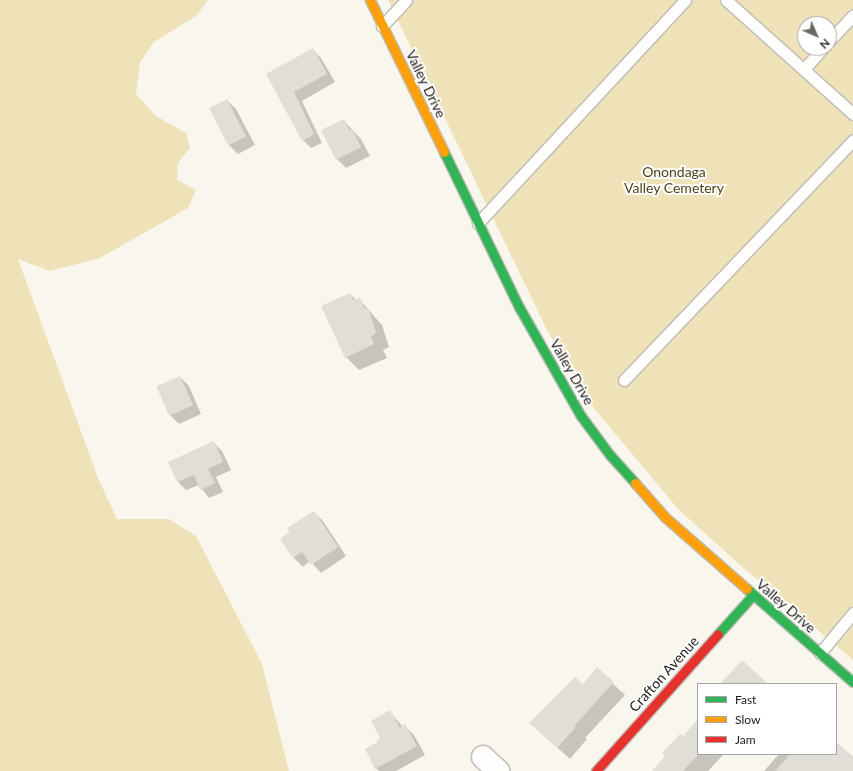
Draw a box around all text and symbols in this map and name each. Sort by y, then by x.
north arrow [797,16,837,56]
text: N [818,37,833,52]
street label: Valley Drive [402,47,450,121]
park label: Onondaga Valley Cemetery [624,164,724,196]
street label: Valley Drive [546,336,598,408]
street label: Valley Drive [753,576,819,636]
street label: Crafton Avenue [626,633,702,715]
legend [697,683,837,755]
text: Fast [735,692,756,707]
text: Slow [735,712,760,727]
text: Jam [735,732,756,747]

